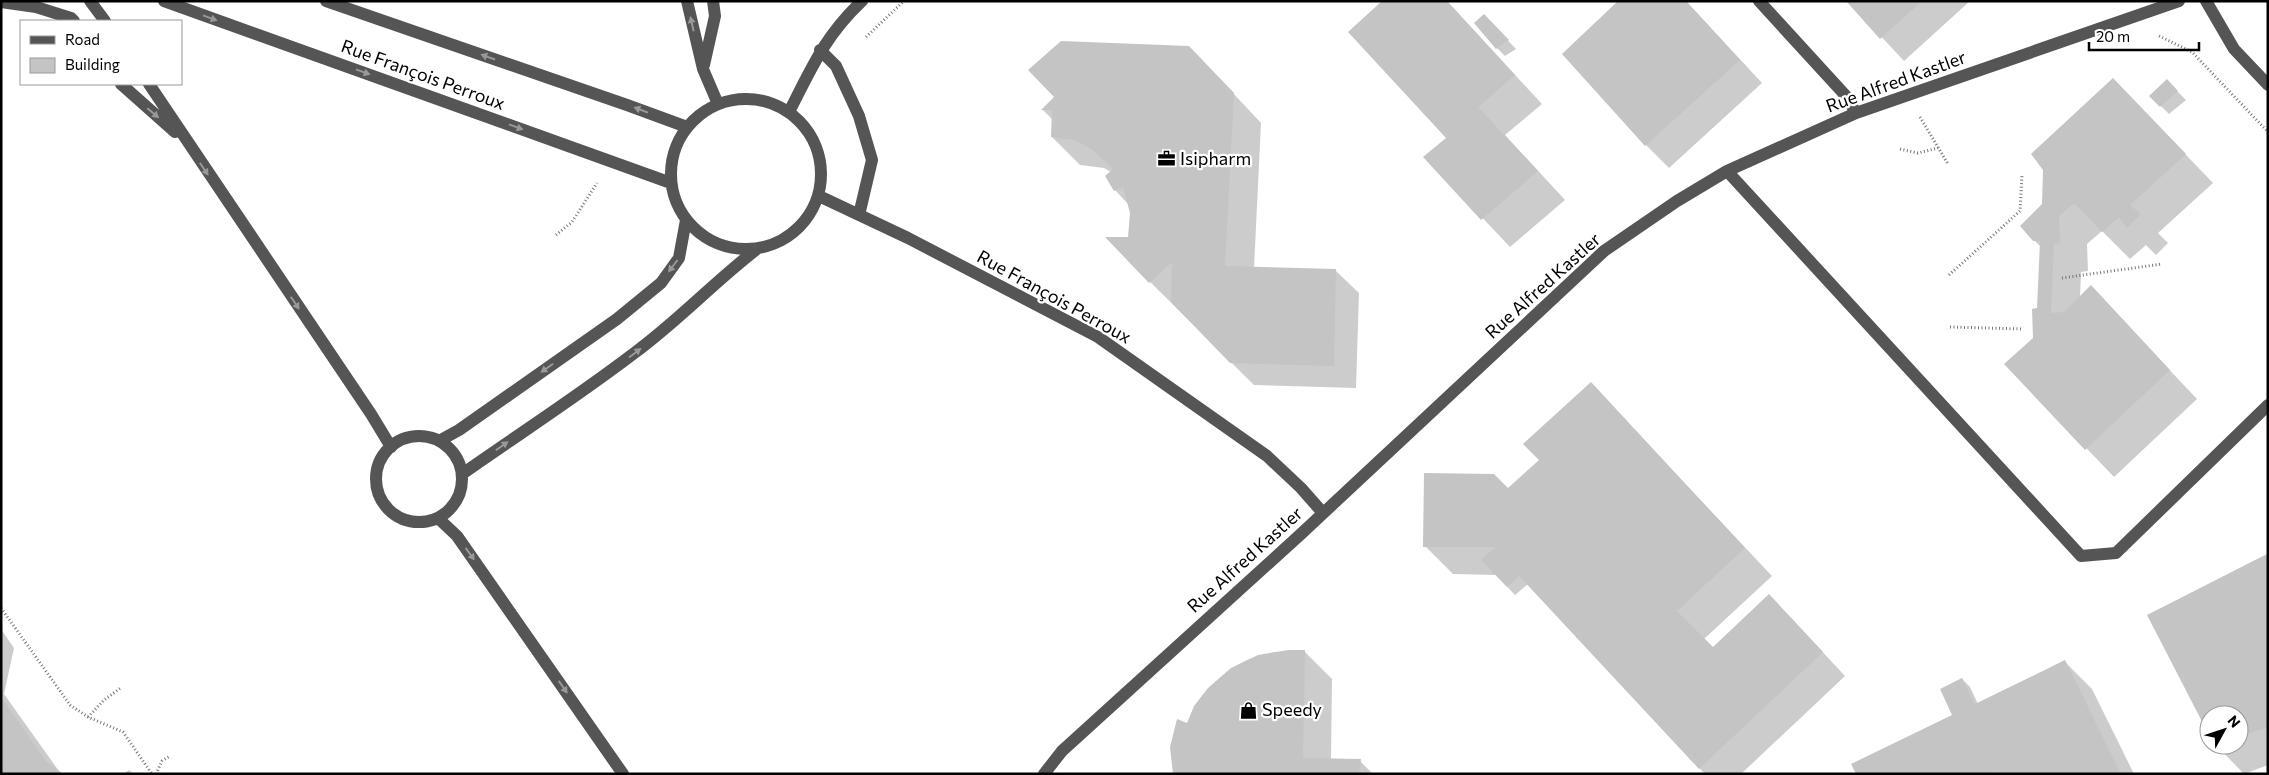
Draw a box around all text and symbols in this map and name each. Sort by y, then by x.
one-way arrow [202,15,217,22]
one-way arrow [688,17,696,32]
legend [20,20,182,85]
scale bar [2089,20,2199,52]
text: 20 m [2096,27,2130,45]
text: Road [65,30,100,48]
street label: Rue François Perroux [338,34,509,114]
street label: Rue Alfred Kastler [1823,45,1969,117]
one-way arrow [480,53,495,61]
text: Building [65,55,120,73]
one-way arrow [355,69,370,76]
one-way arrow [634,106,649,113]
one-way arrow [146,107,159,118]
one-way arrow [508,124,523,131]
place label: Isipharm [1180,147,1251,169]
office icon: Isipharm [1156,149,1176,169]
one-way arrow [199,162,209,175]
street label: Rue Alfred Kastler [1480,228,1605,343]
street label: Rue François Perroux [974,245,1136,348]
one-way arrow [668,259,679,272]
one-way arrow [290,296,300,310]
one-way arrow [628,347,641,358]
one-way arrow [541,363,554,373]
one-way arrow [495,441,509,451]
street label: Rue Alfred Kastler [1182,502,1307,617]
one-way arrow [464,547,475,560]
one-way arrow [558,680,568,694]
place label: Speedy [1262,698,1322,720]
shop icon: Speedy [1238,700,1258,720]
north arrow [2199,705,2249,755]
text: N [2224,712,2244,731]

